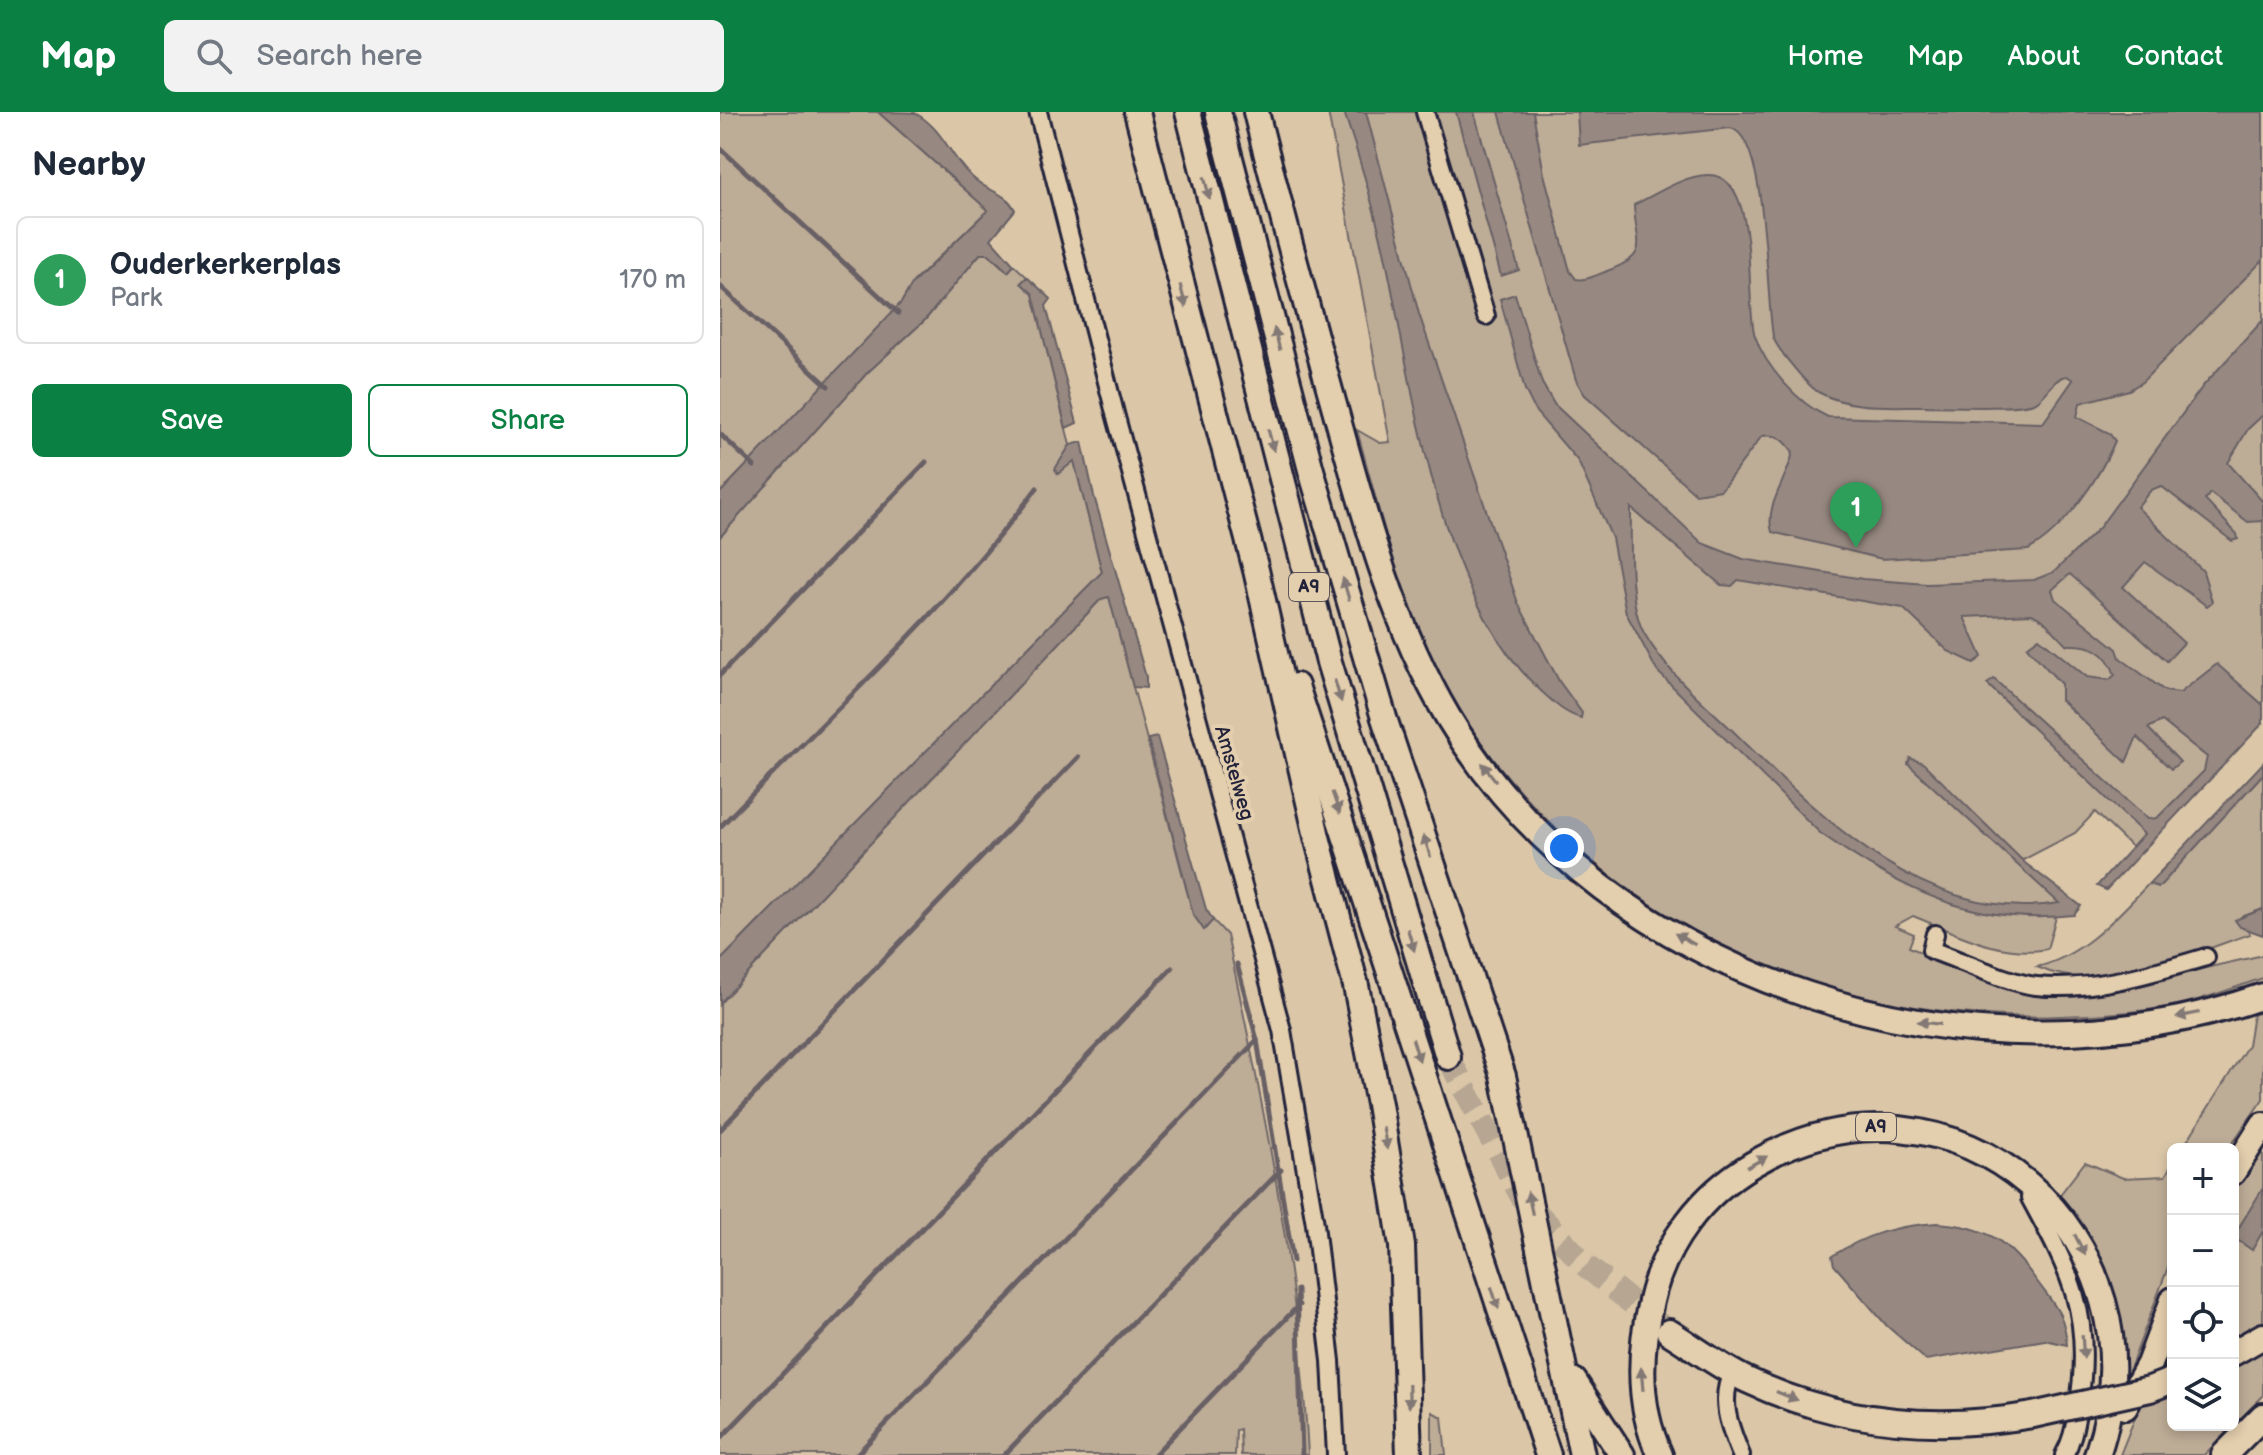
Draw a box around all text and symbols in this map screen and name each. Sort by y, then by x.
search box [164,20,724,92]
text: Map [40,34,116,79]
icon: search [192,34,236,78]
text: Search here [256,38,423,74]
text: Home [1787,40,1863,73]
text: Map [1907,40,1964,73]
text: About [2008,40,2080,73]
text: Contact [2124,40,2223,73]
text: Nearby [32,144,146,185]
one-way arrow [1201,175,1213,200]
text: Ouderkerkerplas [110,247,341,283]
text: 1 [55,265,65,296]
text: 170 m [619,265,686,296]
text: Park [110,283,162,314]
one-way arrow [1177,284,1190,309]
one-way arrow [1270,326,1282,351]
button: Save [32,384,352,457]
button: Share [368,384,688,457]
one-way arrow [1265,427,1277,452]
pin: 1 [1830,482,1882,548]
road number: A9 [1289,573,1329,601]
one-way arrow [1339,577,1352,601]
one-way arrow [1332,679,1344,704]
street label: Amstelweg [1209,723,1259,823]
one-way arrow [1481,762,1497,783]
one-way arrow [1330,791,1343,815]
your location [1544,828,1584,868]
one-way arrow [1420,834,1432,858]
one-way arrow [1405,929,1418,953]
one-way arrow [1674,933,1696,947]
one-way arrow [2175,1009,2200,1022]
one-way arrow [1916,1016,1941,1029]
one-way arrow [1410,1039,1423,1063]
road number: A9 [1856,1113,1896,1141]
one-way arrow [1380,1126,1392,1151]
map controls [2167,1143,2239,1431]
button: + [2167,1143,2239,1215]
one-way arrow [1746,1155,1768,1169]
one-way arrow [1523,1191,1535,1216]
button: − [2167,1215,2239,1287]
one-way arrow [2073,1233,2086,1256]
one-way arrow [1489,1287,1502,1311]
button: locate [2167,1287,2239,1359]
one-way arrow [2077,1335,2090,1360]
button: layers [2167,1359,2239,1431]
one-way arrow [1636,1367,1649,1392]
one-way arrow [1403,1384,1416,1409]
one-way arrow [1775,1390,1799,1403]

